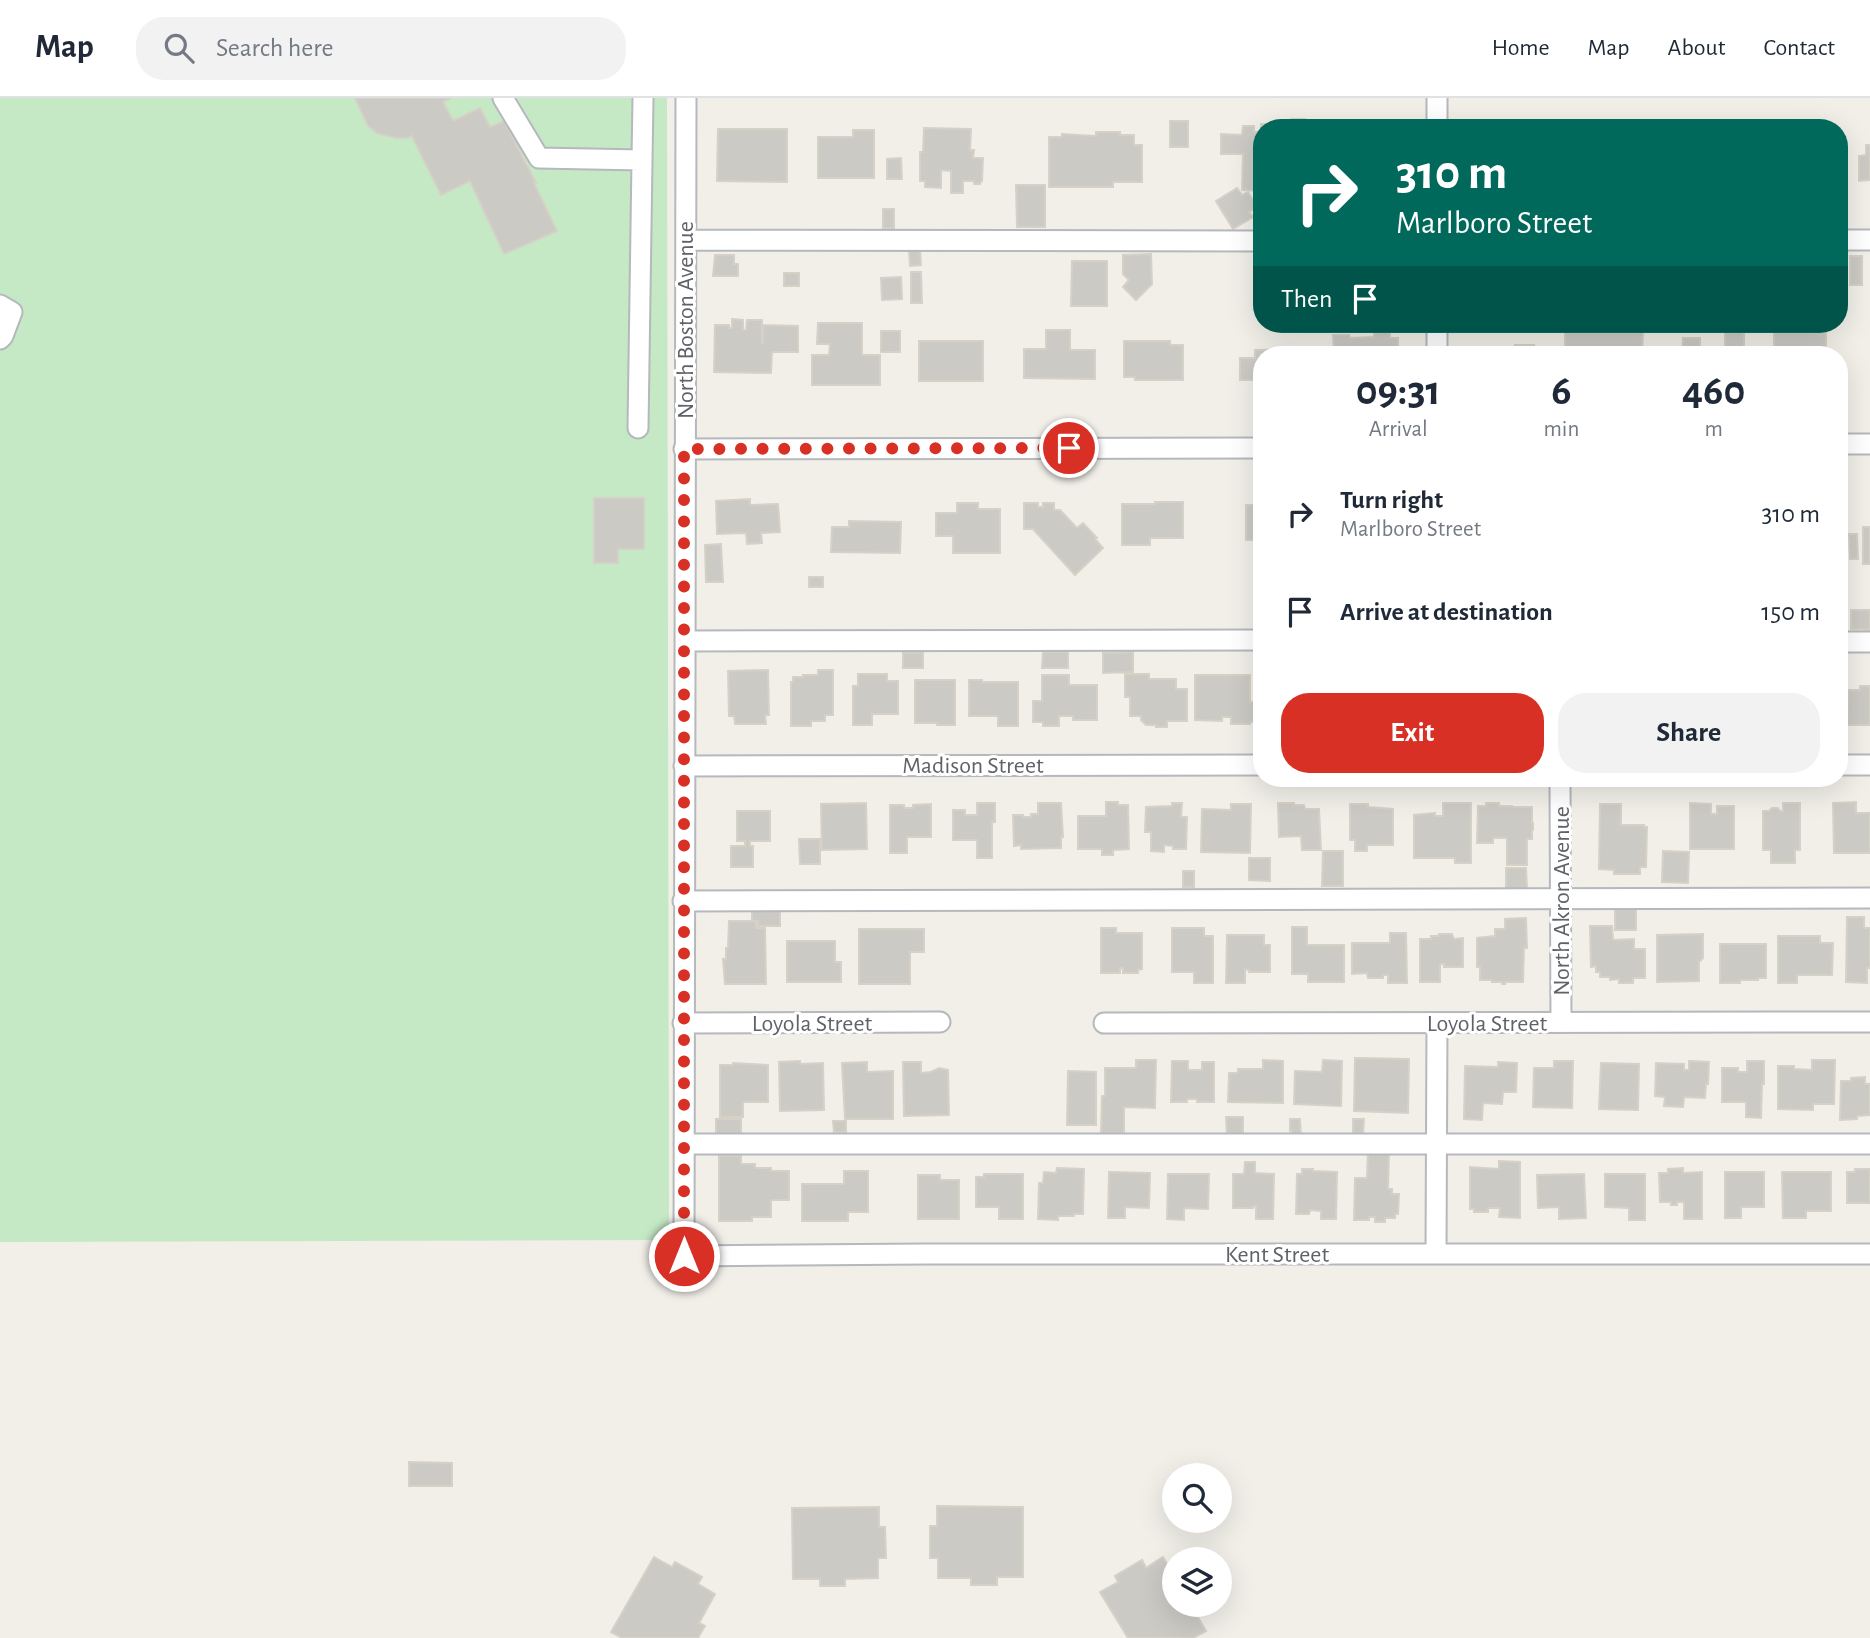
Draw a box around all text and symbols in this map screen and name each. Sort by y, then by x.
search box [136,17,626,80]
icon: search [160,29,198,67]
text: Map [35,31,94,64]
text: Search here [216,35,334,61]
text: Home [1492,36,1550,60]
text: Map [1588,36,1630,60]
text: About [1668,36,1725,60]
text: Contact [1763,36,1835,60]
icon: right [1281,147,1372,238]
text: 310 m [1396,149,1507,198]
text: Marlboro Street [1396,207,1592,239]
street label: North Boston Avenue [674,221,698,419]
icon: arrive [1346,280,1384,318]
text: Then [1281,286,1332,312]
text: 09:31 [1356,370,1441,412]
text: 6 [1551,370,1571,412]
text: 460 [1682,370,1745,412]
pin [1039,418,1099,478]
text: Arrival [1369,418,1428,441]
text: min [1543,418,1579,441]
text: m [1704,418,1723,441]
icon: arrive [1050,429,1088,467]
text: Turn right [1340,487,1443,513]
icon: right [1281,495,1319,533]
text: 310 m [1762,501,1820,527]
text: Marlboro Street [1340,518,1481,541]
icon: arrive [1281,593,1319,631]
text: Arrive at destination [1340,599,1553,625]
text: 150 m [1761,599,1820,625]
button: Exit [1281,693,1544,773]
button: Share [1558,693,1820,773]
street label: Madison Street [902,754,1044,778]
street label: North Akron Avenue [1550,806,1574,996]
street label: Loyola Street [752,1012,872,1036]
street label: Loyola Street [1427,1012,1547,1036]
position arrow [647,1219,721,1293]
street label: Kent Street [1225,1243,1329,1267]
map controls [1162,1463,1232,1617]
button: search [1162,1463,1232,1533]
button: layers [1162,1547,1232,1617]

